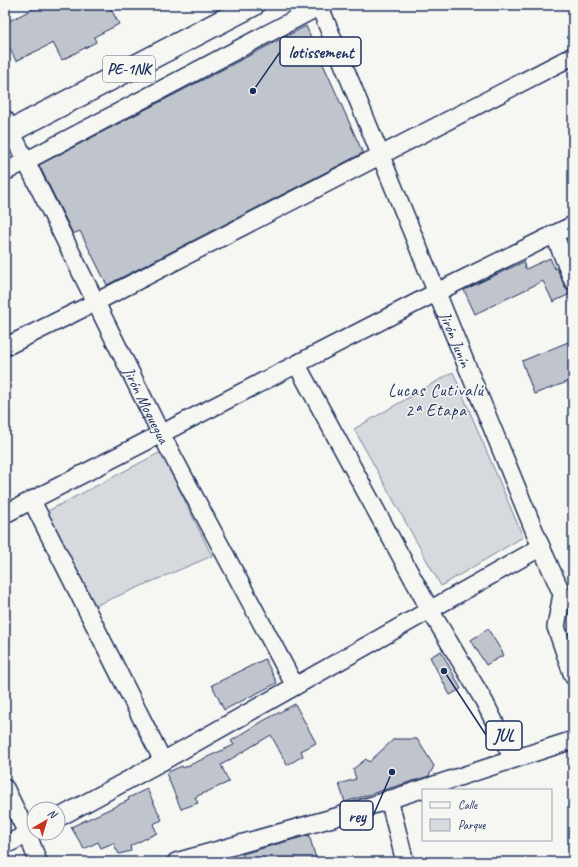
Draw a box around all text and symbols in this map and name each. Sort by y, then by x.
callout: lotissement [280,37,361,66]
text: lotissement [288,42,356,63]
road number: PE-1NK [103,56,155,82]
street label: Jirón Junín [434,308,476,371]
street label: Jirón Moquegua [118,363,174,448]
district label: Lucas Cutivalú 2ª Etapa [388,380,484,421]
callout: JUL [486,721,522,750]
text: JUL [493,725,515,746]
legend [422,789,552,841]
text: Calle [458,797,478,813]
north arrow [26,801,66,841]
callout: rey [340,801,373,830]
text: N [45,806,61,822]
text: rey [348,806,367,827]
text: Parque [458,817,487,833]

